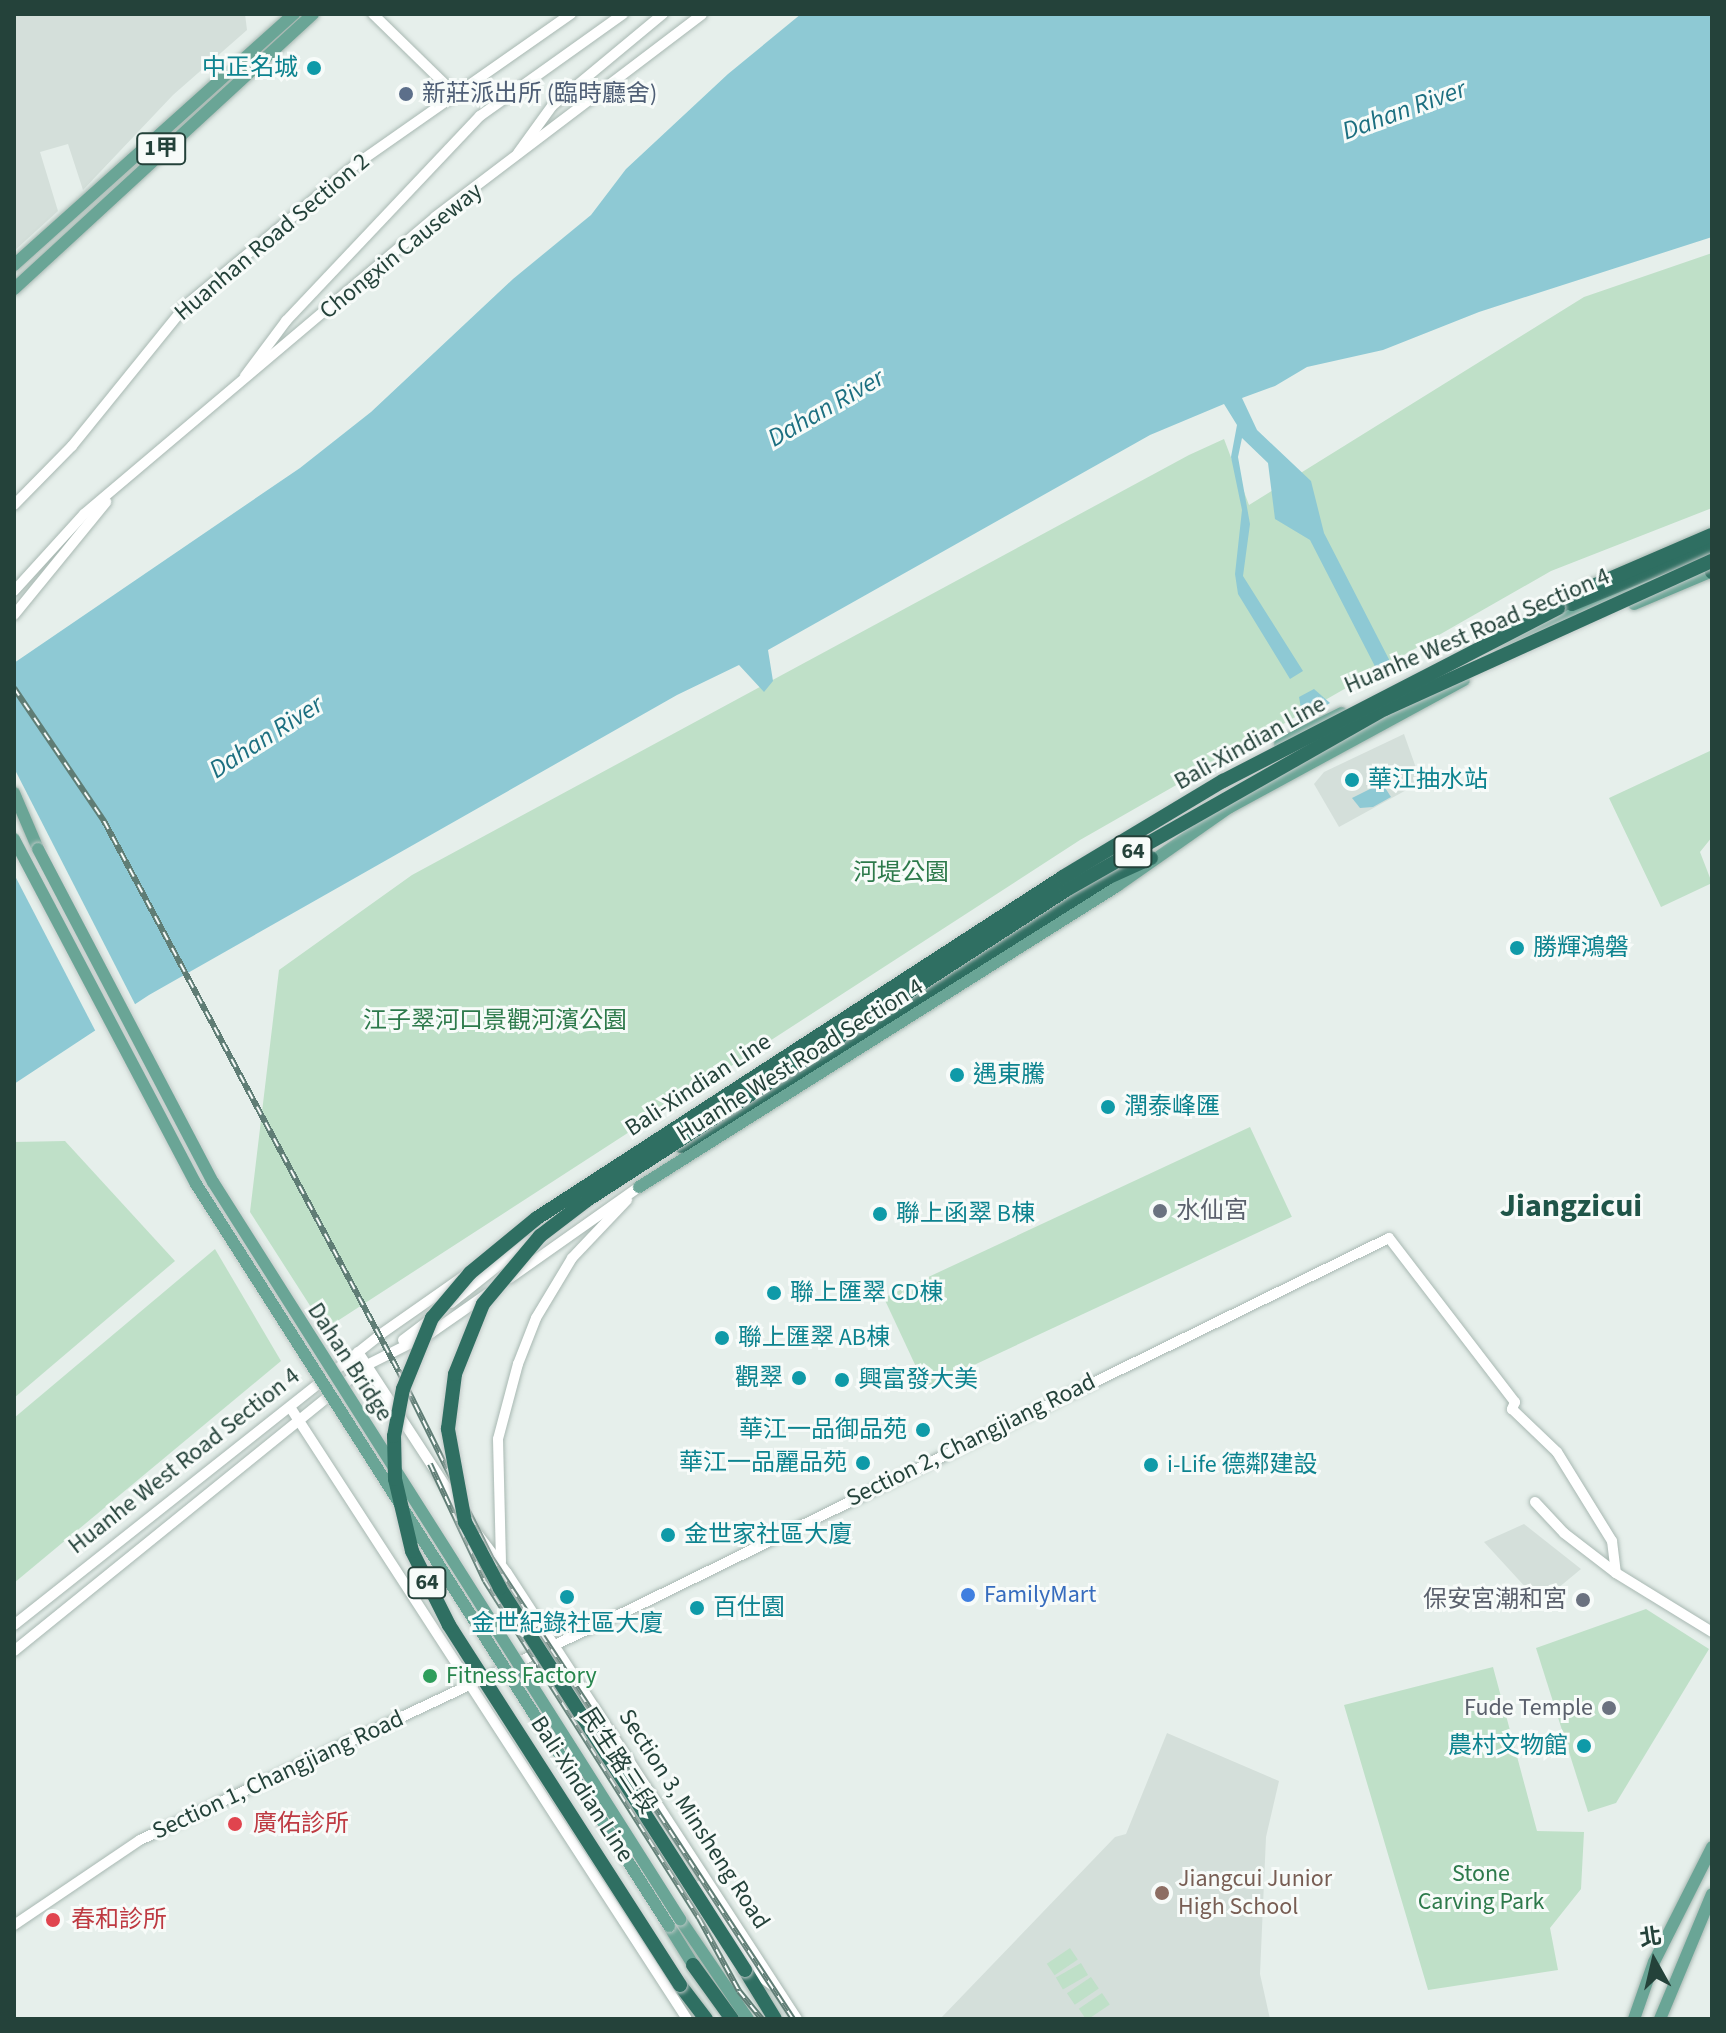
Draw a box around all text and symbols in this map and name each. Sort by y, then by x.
place label: 中正名城 [202,54,298,82]
marker: 中正名城 [305,59,323,77]
water label: Dahan River [1338,73,1470,147]
place label: 新莊派出所 (臨時廳舍) [422,80,657,108]
marker: 新莊派出所 (臨時廳舍) [397,85,415,103]
road number: 1甲 [135,131,187,167]
street label: Huanhan Road Section 2 [169,147,375,327]
street label: Chongxin Causeway [314,177,488,325]
water label: Dahan River [762,362,890,454]
street label: Huanhe West Road Section 4 [1340,562,1614,700]
water label: Dahan River [203,689,329,785]
street label: Bali-Xindian Line [1169,690,1331,796]
place label: 華江抽水站 [1368,766,1488,794]
marker: 華江抽水站 [1343,771,1361,789]
road number: 64 [1113,834,1153,870]
park label: 河堤公園 [853,859,949,887]
place label: 勝輝鴻磐 [1533,934,1629,962]
marker: 勝輝鴻磐 [1508,939,1526,957]
street label: Huanhe West Road Section 4 [671,972,929,1148]
park label: 江子翠河口景觀河濱公園 [363,1007,627,1035]
street label: Bali-Xindian Line [620,1027,776,1143]
place label: 遇東騰 [973,1061,1045,1089]
marker: 遇東騰 [948,1066,966,1084]
place label: 潤泰峰匯 [1124,1093,1220,1121]
marker: 潤泰峰匯 [1099,1098,1117,1116]
district label: Jiangzicui [1500,1187,1642,1225]
place label: 水仙宮 [1176,1197,1248,1225]
place label: 聯上函翠 B棟 [896,1200,1035,1228]
marker: 水仙宮 [1151,1202,1169,1220]
marker: 聯上函翠 B棟 [871,1205,889,1223]
place label: 聯上匯翠 CD棟 [790,1279,943,1307]
marker: 聯上匯翠 CD棟 [765,1284,783,1302]
street label: Dahan Bridge [301,1297,399,1427]
place label: 聯上匯翠 AB棟 [738,1324,890,1352]
marker: 聯上匯翠 AB棟 [713,1329,731,1347]
street label: Huanhe West Road Section 4 [63,1362,305,1560]
place label: 觀翠 [735,1364,783,1392]
place label: 興富發大美 [858,1366,978,1394]
street label: Section 2, Changjiang Road [842,1367,1100,1513]
marker: 觀翠 [790,1369,808,1387]
marker: 興富發大美 [833,1371,851,1389]
place label: 華江一品御品苑 [739,1416,907,1444]
marker: 華江一品御品苑 [914,1421,932,1439]
place label: 華江一品麗品苑 [679,1449,847,1477]
place label: i-Life 德鄰建設 [1167,1451,1317,1479]
marker: 華江一品麗品苑 [854,1454,872,1472]
marker: i-Life 德鄰建設 [1142,1456,1160,1474]
place label: 金世家社區大廈 [684,1521,852,1549]
marker: 金世家社區大廈 [659,1526,677,1544]
road number: 64 [407,1565,447,1601]
place label: FamilyMart [984,1581,1096,1609]
marker: FamilyMart [959,1586,977,1604]
place label: 保安宮潮和宮 [1423,1586,1567,1614]
marker: 金世紀錄社區大廈 [558,1588,576,1606]
marker: 保安宮潮和宮 [1574,1591,1592,1609]
place label: 百仕園 [713,1594,785,1622]
marker: 百仕園 [688,1599,706,1617]
place label: 金世紀錄社區大廈 [471,1610,663,1638]
place label: Fitness Factory [446,1662,597,1690]
marker: Fitness Factory [421,1667,439,1685]
place label: Fude Temple [1464,1694,1593,1722]
marker: Fude Temple [1600,1699,1618,1717]
street label: 民生路三段 [573,1703,663,1819]
street label: Section 1, Changjiang Road [148,1704,408,1846]
street label: Section 3, Minsheng Road [612,1704,776,1934]
street label: Bali-Xindian Line [524,1711,640,1867]
place label: 農村文物館 [1448,1732,1568,1760]
marker: 農村文物館 [1575,1737,1593,1755]
place label: 廣佑診所 [253,1810,349,1838]
marker: 廣佑診所 [224,1813,246,1835]
park label: Stone Carving Park [1418,1860,1544,1916]
place label: Jiangcui Junior High School [1178,1865,1332,1921]
marker: Jiangcui Junior High School [1153,1884,1171,1902]
place label: 春和診所 [71,1906,167,1934]
marker: 春和診所 [42,1909,64,1931]
text: 北 [1638,1920,1664,1955]
north arrow [1614,1921,1694,2001]

